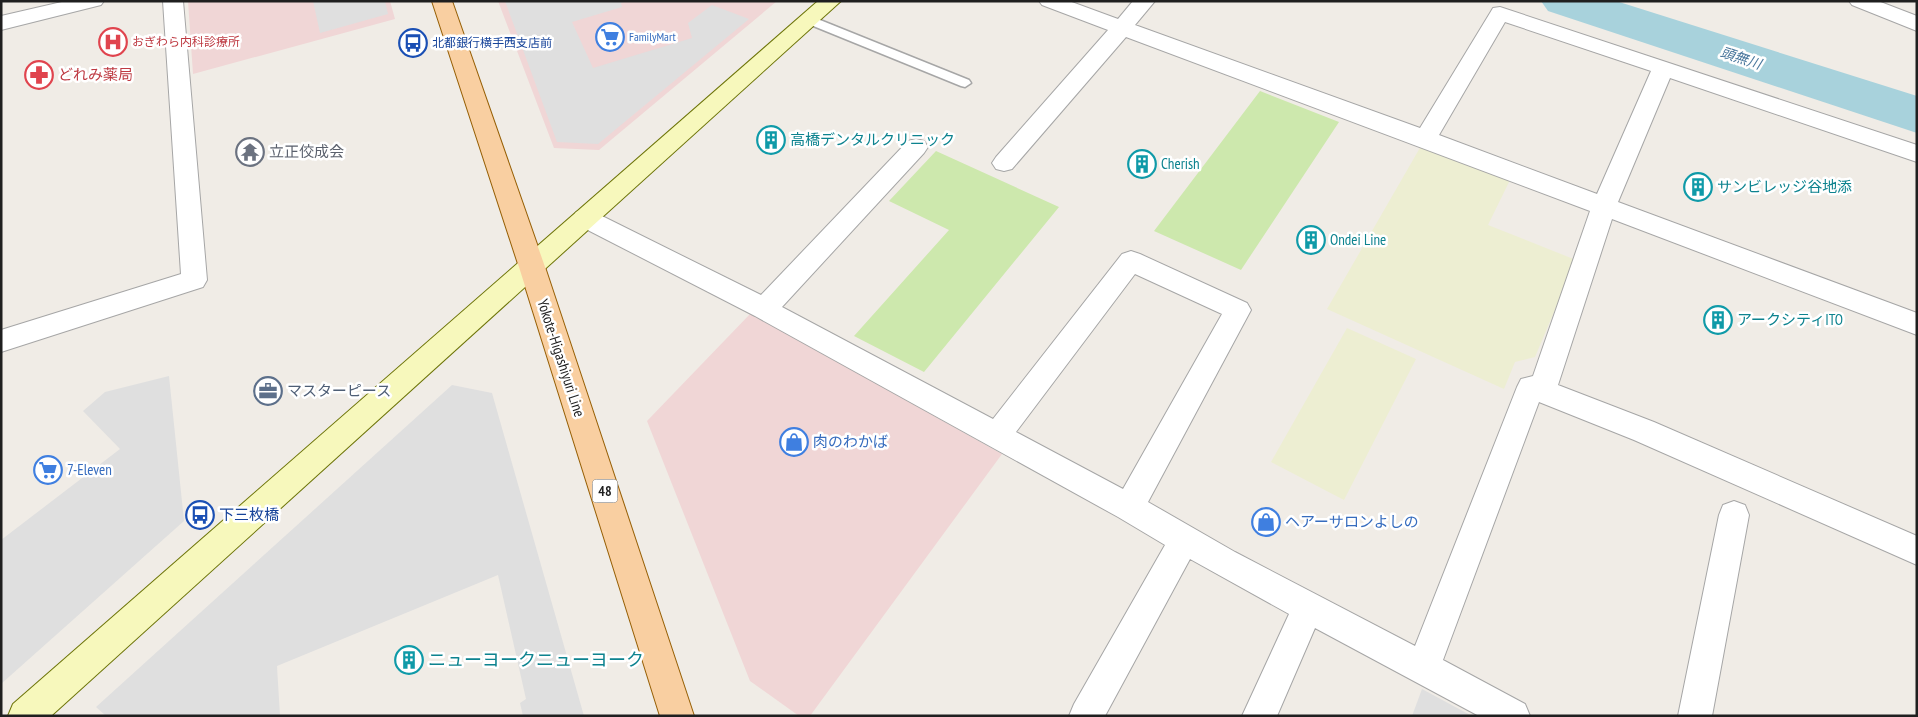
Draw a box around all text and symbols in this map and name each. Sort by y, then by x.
supermarket icon: FamilyMart [595,22,625,52]
hospital icon: おぎわら内科診療所 [98,27,128,57]
bus stop icon: 北都銀行横手西支店前 [398,28,428,58]
place label: FamilyMart [629,29,677,44]
place label: おぎわら内科診療所 [132,34,240,49]
place label: 北都銀行横手西支店前 [432,35,552,50]
water label: 頭無川 [1718,43,1766,74]
pharmacy icon: どれみ薬局 [24,60,54,90]
place label: どれみ薬局 [58,65,133,84]
building icon: 高橋デンタルクリニック [756,125,786,155]
place label: 高橋デンタルクリニック [790,130,955,149]
temple icon: 立正佼成会 [235,137,265,167]
place label: 立正佼成会 [269,142,344,161]
building icon: Cherish [1127,149,1157,179]
place label: Cherish [1161,154,1200,173]
building icon: サンビレッジ谷地添 [1683,172,1713,202]
place label: サンビレッジ谷地添 [1717,177,1852,196]
building icon: Ondei Line [1296,225,1326,255]
place label: Ondei Line [1330,230,1386,249]
street label: Yokote-Higashiyuri Line [533,297,589,419]
building icon: アークシティITO [1703,305,1733,335]
place label: アークシティITO [1737,310,1843,329]
office icon: マスターピース [253,376,283,406]
place label: マスターピース [287,381,391,400]
shop icon: 肉のわかば [779,427,809,457]
place label: 肉のわかば [813,432,888,451]
supermarket icon: 7-Eleven [33,455,63,485]
place label: 7-Eleven [67,460,112,479]
road number: 48 [592,480,618,502]
bus stop icon: 下三枚橋 [185,500,215,530]
place label: 下三枚橋 [219,505,279,524]
shop icon: ヘアーサロンよしの [1251,507,1281,537]
place label: ヘアーサロンよしの [1285,512,1419,531]
building icon: ニューヨークニューヨーク [394,645,424,675]
place label: ニューヨークニューヨーク [428,648,644,671]

